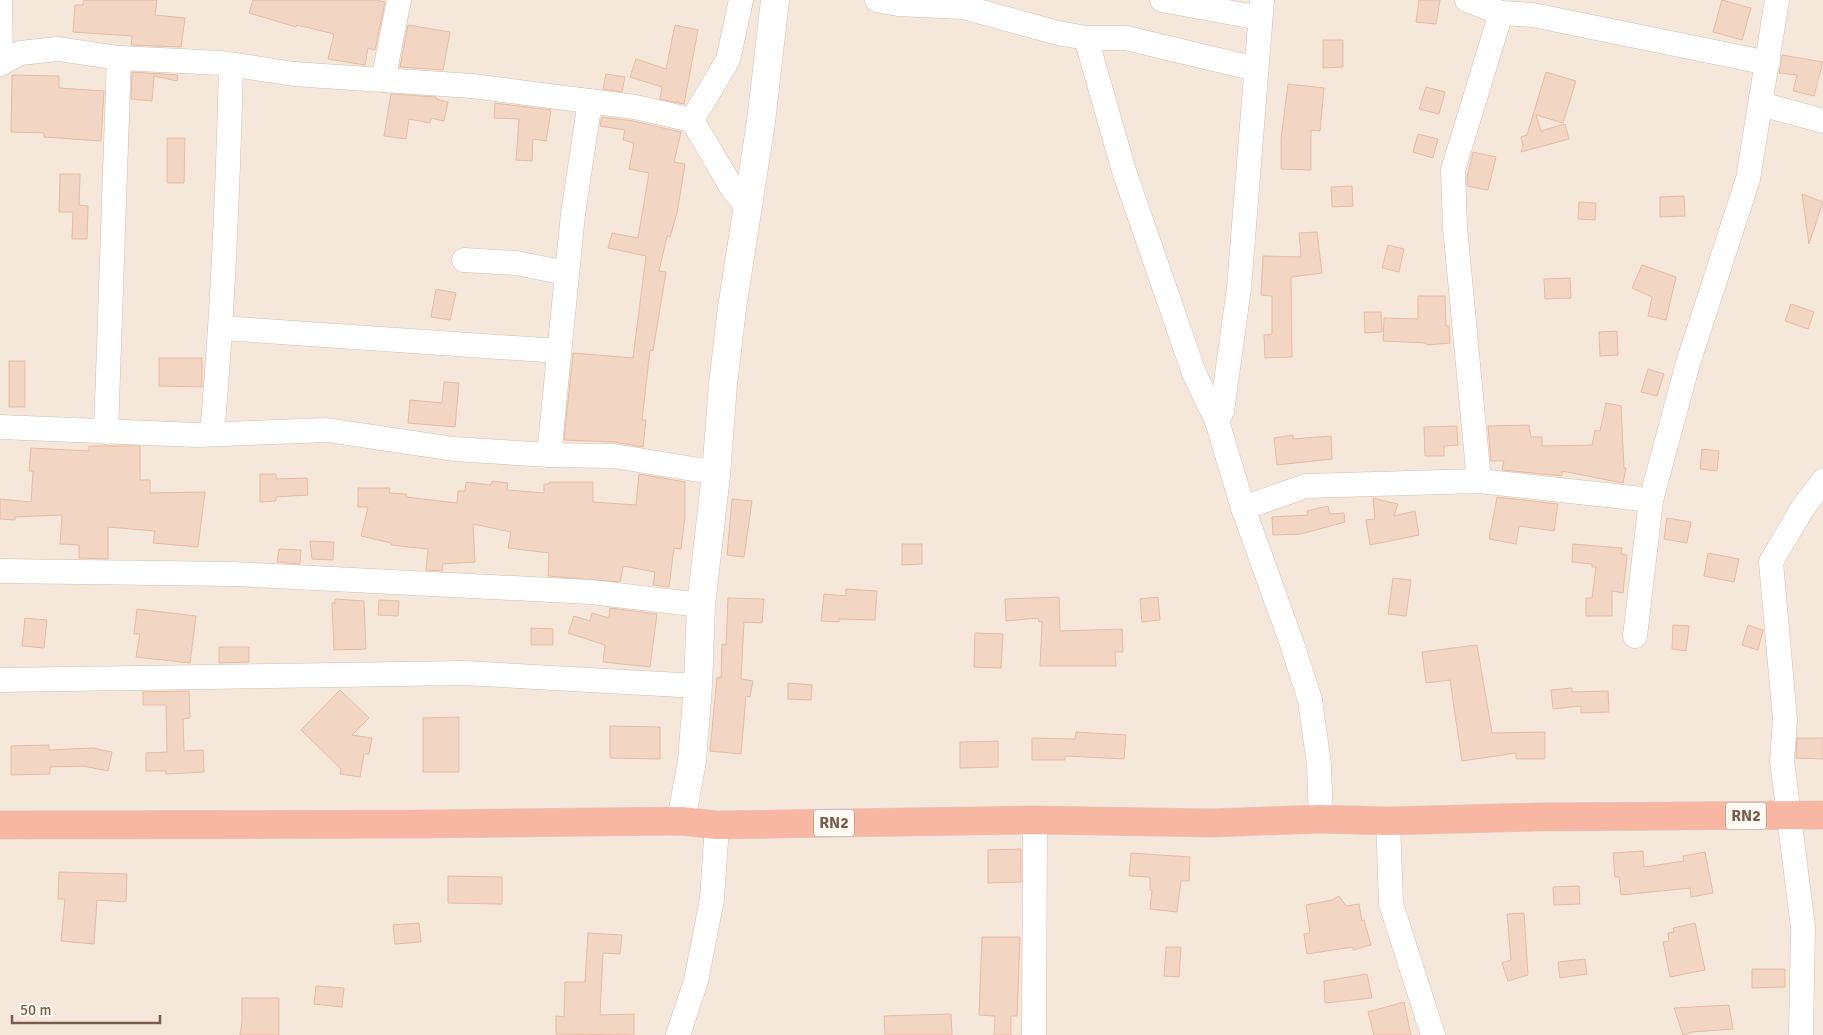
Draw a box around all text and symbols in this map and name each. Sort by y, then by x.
road number: RN2 [1726,802,1766,829]
road number: RN2 [814,810,854,836]
scale bar [12,992,160,1024]
text: 50 m [20,1001,51,1019]

